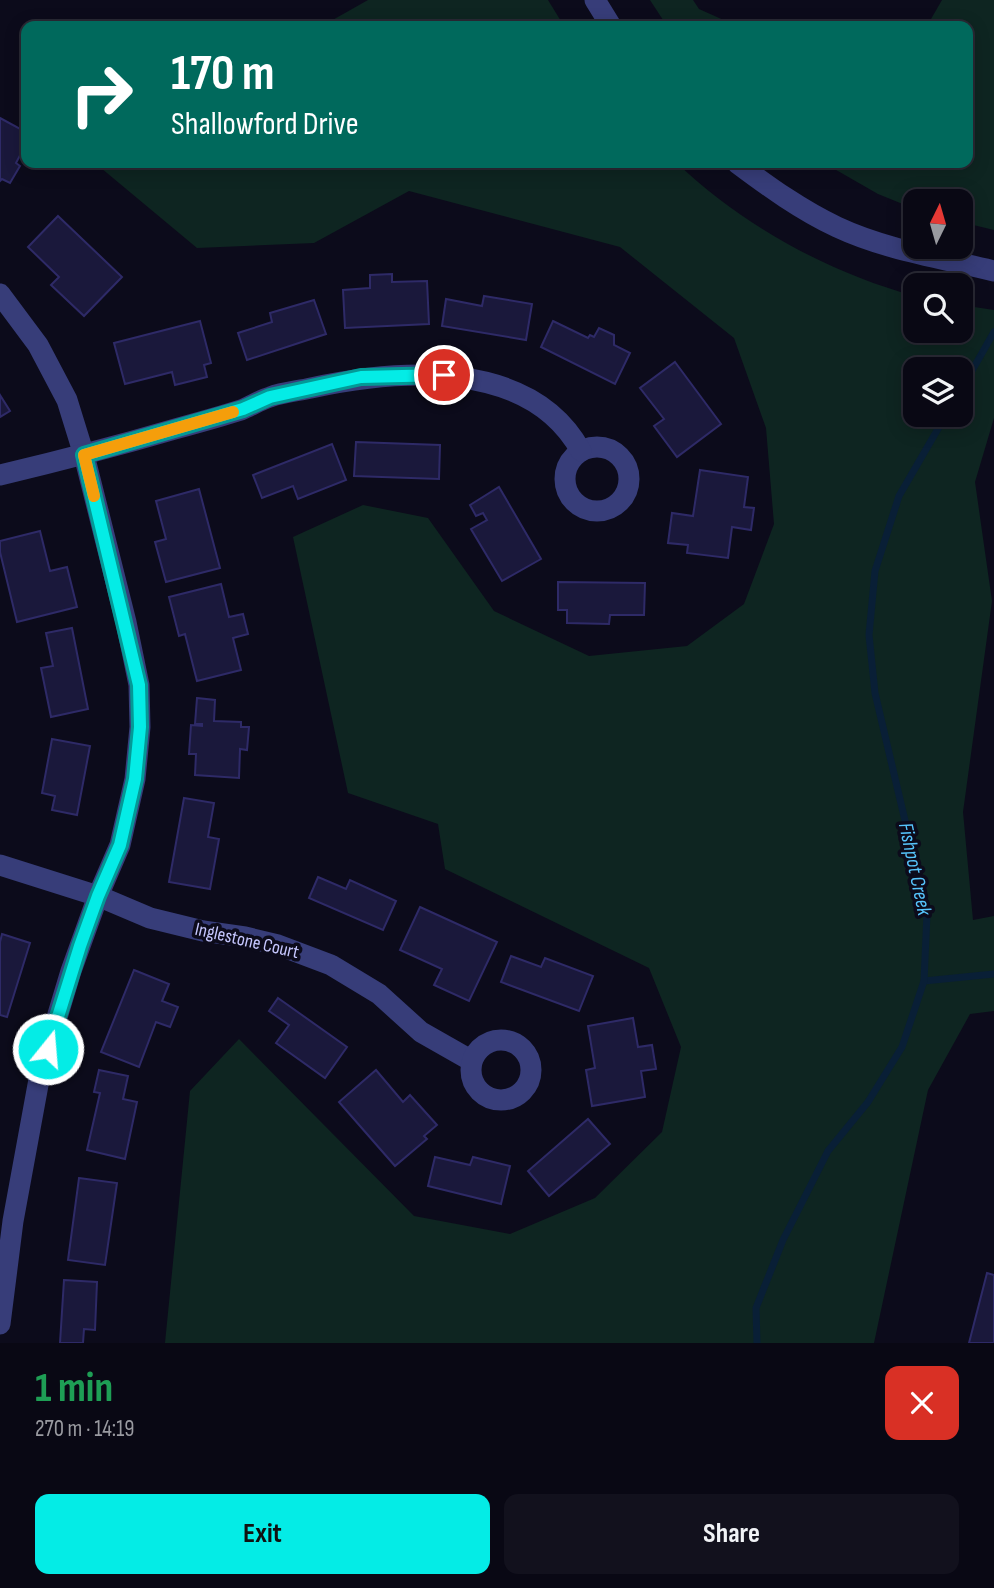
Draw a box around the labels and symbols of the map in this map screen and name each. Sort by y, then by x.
north arrow [903,189,973,259]
pin [414,345,474,405]
water label: Fishpot Creek [893,820,937,919]
street label: Inglestone Court [193,918,302,964]
position arrow [11,1012,85,1086]

